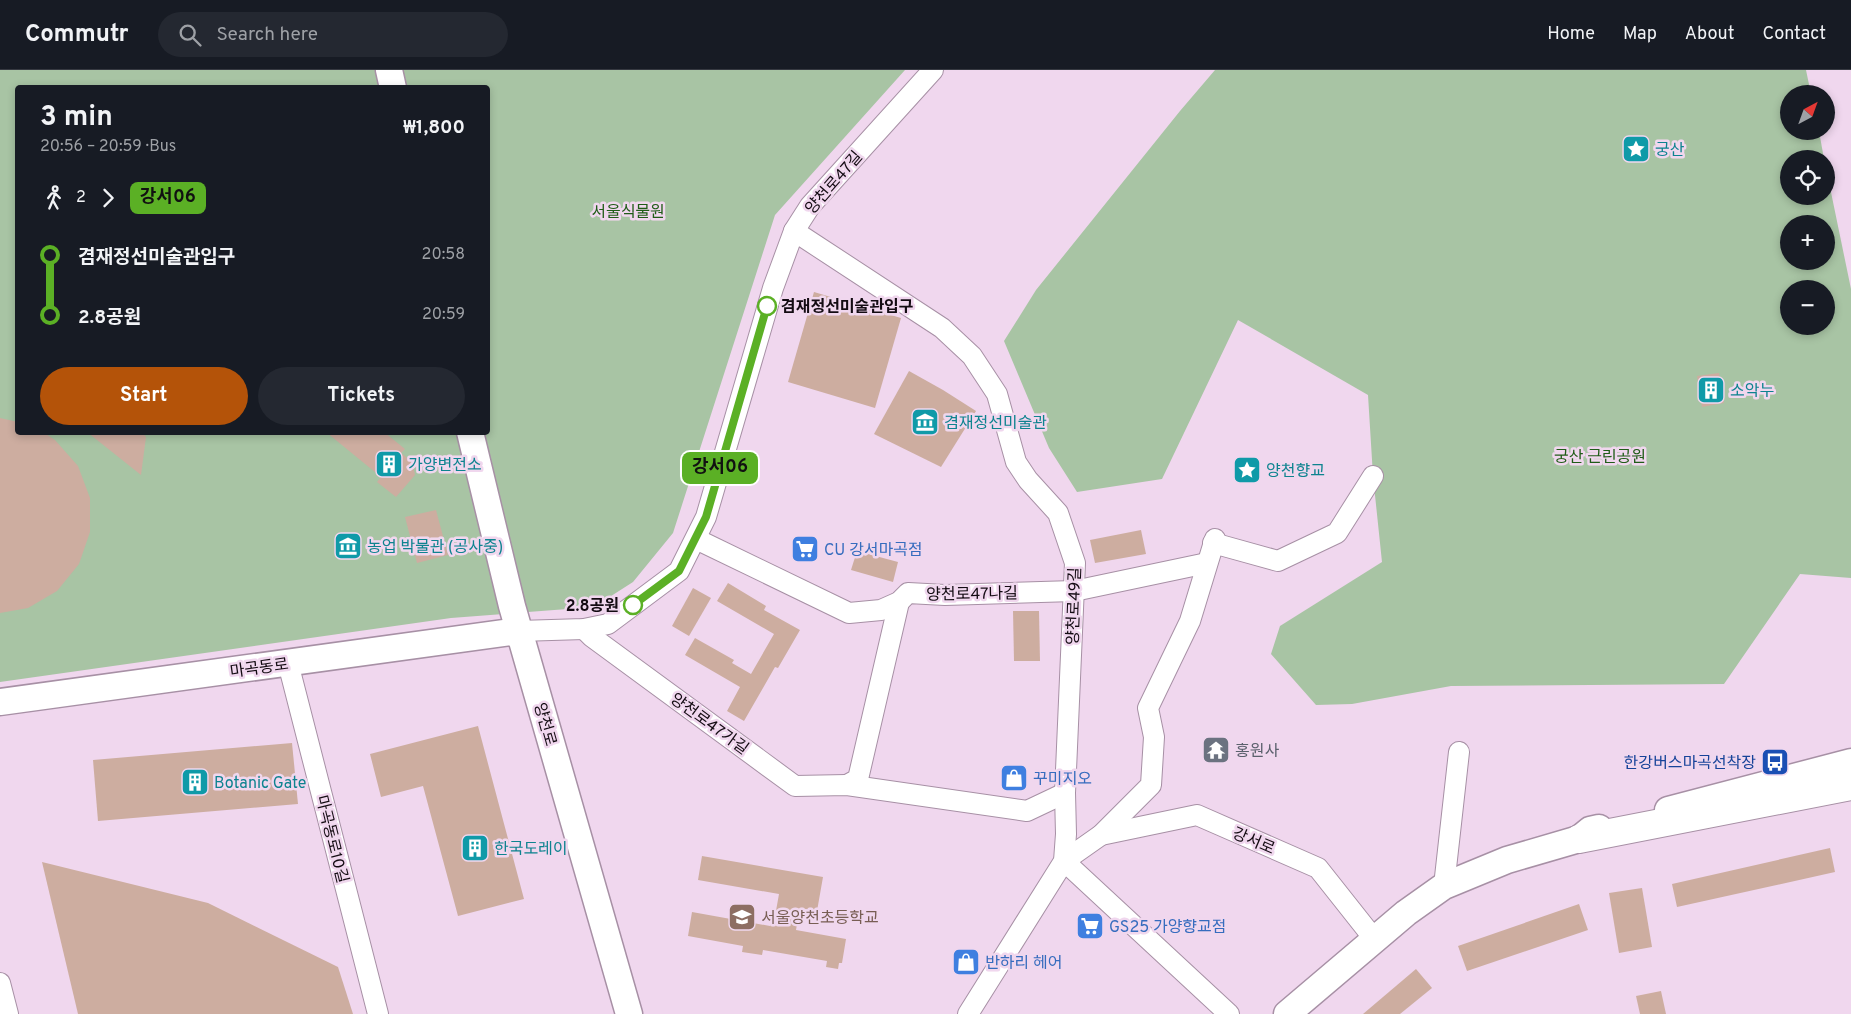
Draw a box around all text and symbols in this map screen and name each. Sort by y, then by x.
search box [158,12,508,57]
text: Commutr [25,20,128,50]
icon: search [176,21,204,49]
text: Search here [216,23,318,47]
text: Home [1547,23,1595,46]
text: Map [1623,23,1657,46]
text: About [1685,23,1734,46]
text: Contact [1762,23,1826,46]
north arrow [1780,85,1835,140]
map controls [1780,85,1835,335]
text: 3 min [40,100,113,136]
text: ₩1,800 [403,116,465,140]
place icon: 궁산 [1621,134,1651,164]
text: 20:56 – 20:59 · Bus [40,137,176,157]
place label: 궁산 [1655,141,1685,161]
street label: 양천로47길 [802,148,867,219]
button: locate [1780,150,1835,205]
icon: walk [40,184,68,212]
icon: forward [94,184,122,212]
text: 강서06 [140,186,196,209]
text: 2 [76,188,86,208]
park label: 서울식물원 [591,203,665,223]
button: + [1780,215,1835,270]
text: 20:58 [422,245,465,265]
text: 겸재정선미술관입구 [78,246,235,270]
button: − [1780,280,1835,335]
marker: 겸재정선미술관입구 [757,296,777,316]
place label: 겸재정선미술관입구 [781,298,913,318]
text: 20:59 [422,305,465,325]
text: 2.8공원 [78,306,141,330]
button: Start [40,367,248,425]
button: Tickets [258,367,465,425]
building icon: 소악누 [1696,375,1726,405]
place label: 소악누 [1730,382,1774,402]
museum icon: 겸재정선미술관 [910,407,940,437]
place label: 겸재정선미술관 [944,414,1047,434]
park label: 궁산 근린공원 [1554,448,1646,468]
building icon: 가양변전소 [374,449,404,479]
line badge: 강서06 [685,452,755,484]
place icon: 양천향교 [1232,455,1262,485]
place label: 가양변전소 [408,456,482,476]
text: 강서06 [692,456,748,479]
place label: 양천향교 [1266,462,1325,482]
museum icon: 농업 박물관 (공사중) [333,531,363,561]
supermarket icon: CU 강서마곡점 [790,534,820,564]
place label: 농업 박물관 (공사중) [367,538,503,558]
place label: CU 강서마곡점 [824,541,923,561]
street label: 양천로49길 [1064,567,1086,645]
street label: 양천로47나길 [926,584,1018,606]
marker: 2.8공원 [623,595,643,615]
place label: 2.8공원 [566,597,619,617]
street label: 마곡동로 [229,655,290,683]
street label: 양천로47가길 [666,690,752,760]
street label: 양천로 [528,701,560,749]
temple icon: 홍원사 [1201,735,1231,765]
place label: 홍원사 [1235,742,1279,762]
bus stop icon: 한강버스마곡선착장 [1760,747,1790,777]
place label: 한강버스마곡선착장 [1624,754,1756,774]
shop icon: 꾸미지오 [999,763,1029,793]
building icon: Botanic Gate [180,767,210,797]
place label: 꾸미지오 [1033,770,1092,790]
place label: Botanic Gate [214,774,306,794]
street label: 마곡동로10길 [310,793,352,885]
street label: 강서로 [1229,824,1278,860]
building icon: 한국도레이 [460,833,490,863]
place label: 한국도레이 [494,840,568,860]
school or university icon: 서울양천초등학교 [727,902,757,932]
place label: 서울양천초등학교 [761,909,879,929]
supermarket icon: GS25 가양향교점 [1075,911,1105,941]
place label: GS25 가양향교점 [1109,918,1227,938]
shop icon: 반하리 헤어 [951,947,981,977]
place label: 반하리 헤어 [985,954,1062,974]

